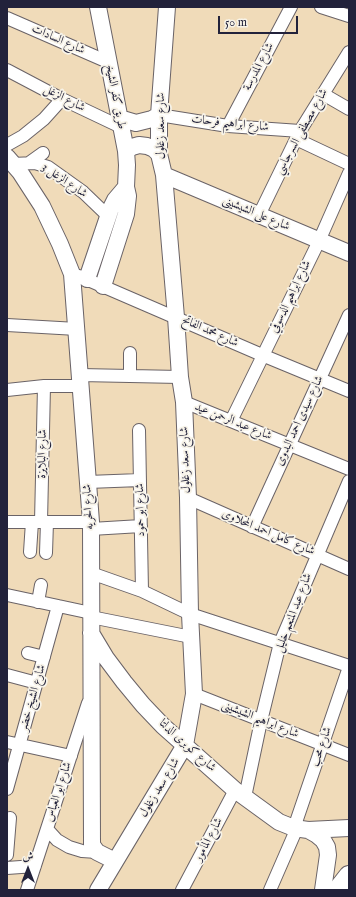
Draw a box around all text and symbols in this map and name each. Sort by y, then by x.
scale bar [220,8,300,34]
text: 50 m [225,15,247,30]
street label: شارع السادات [29,22,87,58]
street label: شارع المدرسة [240,41,278,93]
street label: طريق كفر الشيخ [102,63,128,131]
street label: شارع الزغل [41,82,87,116]
street label: شارع مصطفى السرجاسي [273,87,331,177]
street label: شارع سعد زغلول [155,93,169,159]
street label: شارع ابراهيم فرحات [191,113,269,135]
street label: شارع الزغل 3 [39,161,89,201]
street label: شارع على الشيشينى [220,193,292,235]
street label: شارع ابراهيم الدسوقي [267,258,315,336]
street label: شارع محمد الفاتح [180,313,240,351]
street label: شارع سيدى احمد البدوى [273,374,327,468]
street label: شارع عبد الرحمن عيد [192,400,274,444]
street label: شارع سعد زغلول [178,427,194,493]
street label: شارع البلايزة [35,429,51,479]
street label: شارع ابو حمود [133,483,149,537]
street label: شارع الحريه [81,484,97,530]
street label: شارع كامل احمد المحلاوى [219,507,317,559]
street label: شارع عبد المنعم خليل [272,571,316,655]
street label: شارع الشيخ خضر [17,663,49,733]
street label: شارع ابراهيم الشيشينى [219,698,301,742]
street label: شارع كوبرى الدلتا [155,717,219,775]
street label: شارع محب [308,725,336,769]
street label: شارع سعد زغلول [137,756,183,820]
street label: شارع ابو العباس [43,760,75,824]
street label: شارع المأمور [192,816,226,864]
north arrow [8,849,48,889]
text: ش [23,850,33,864]

